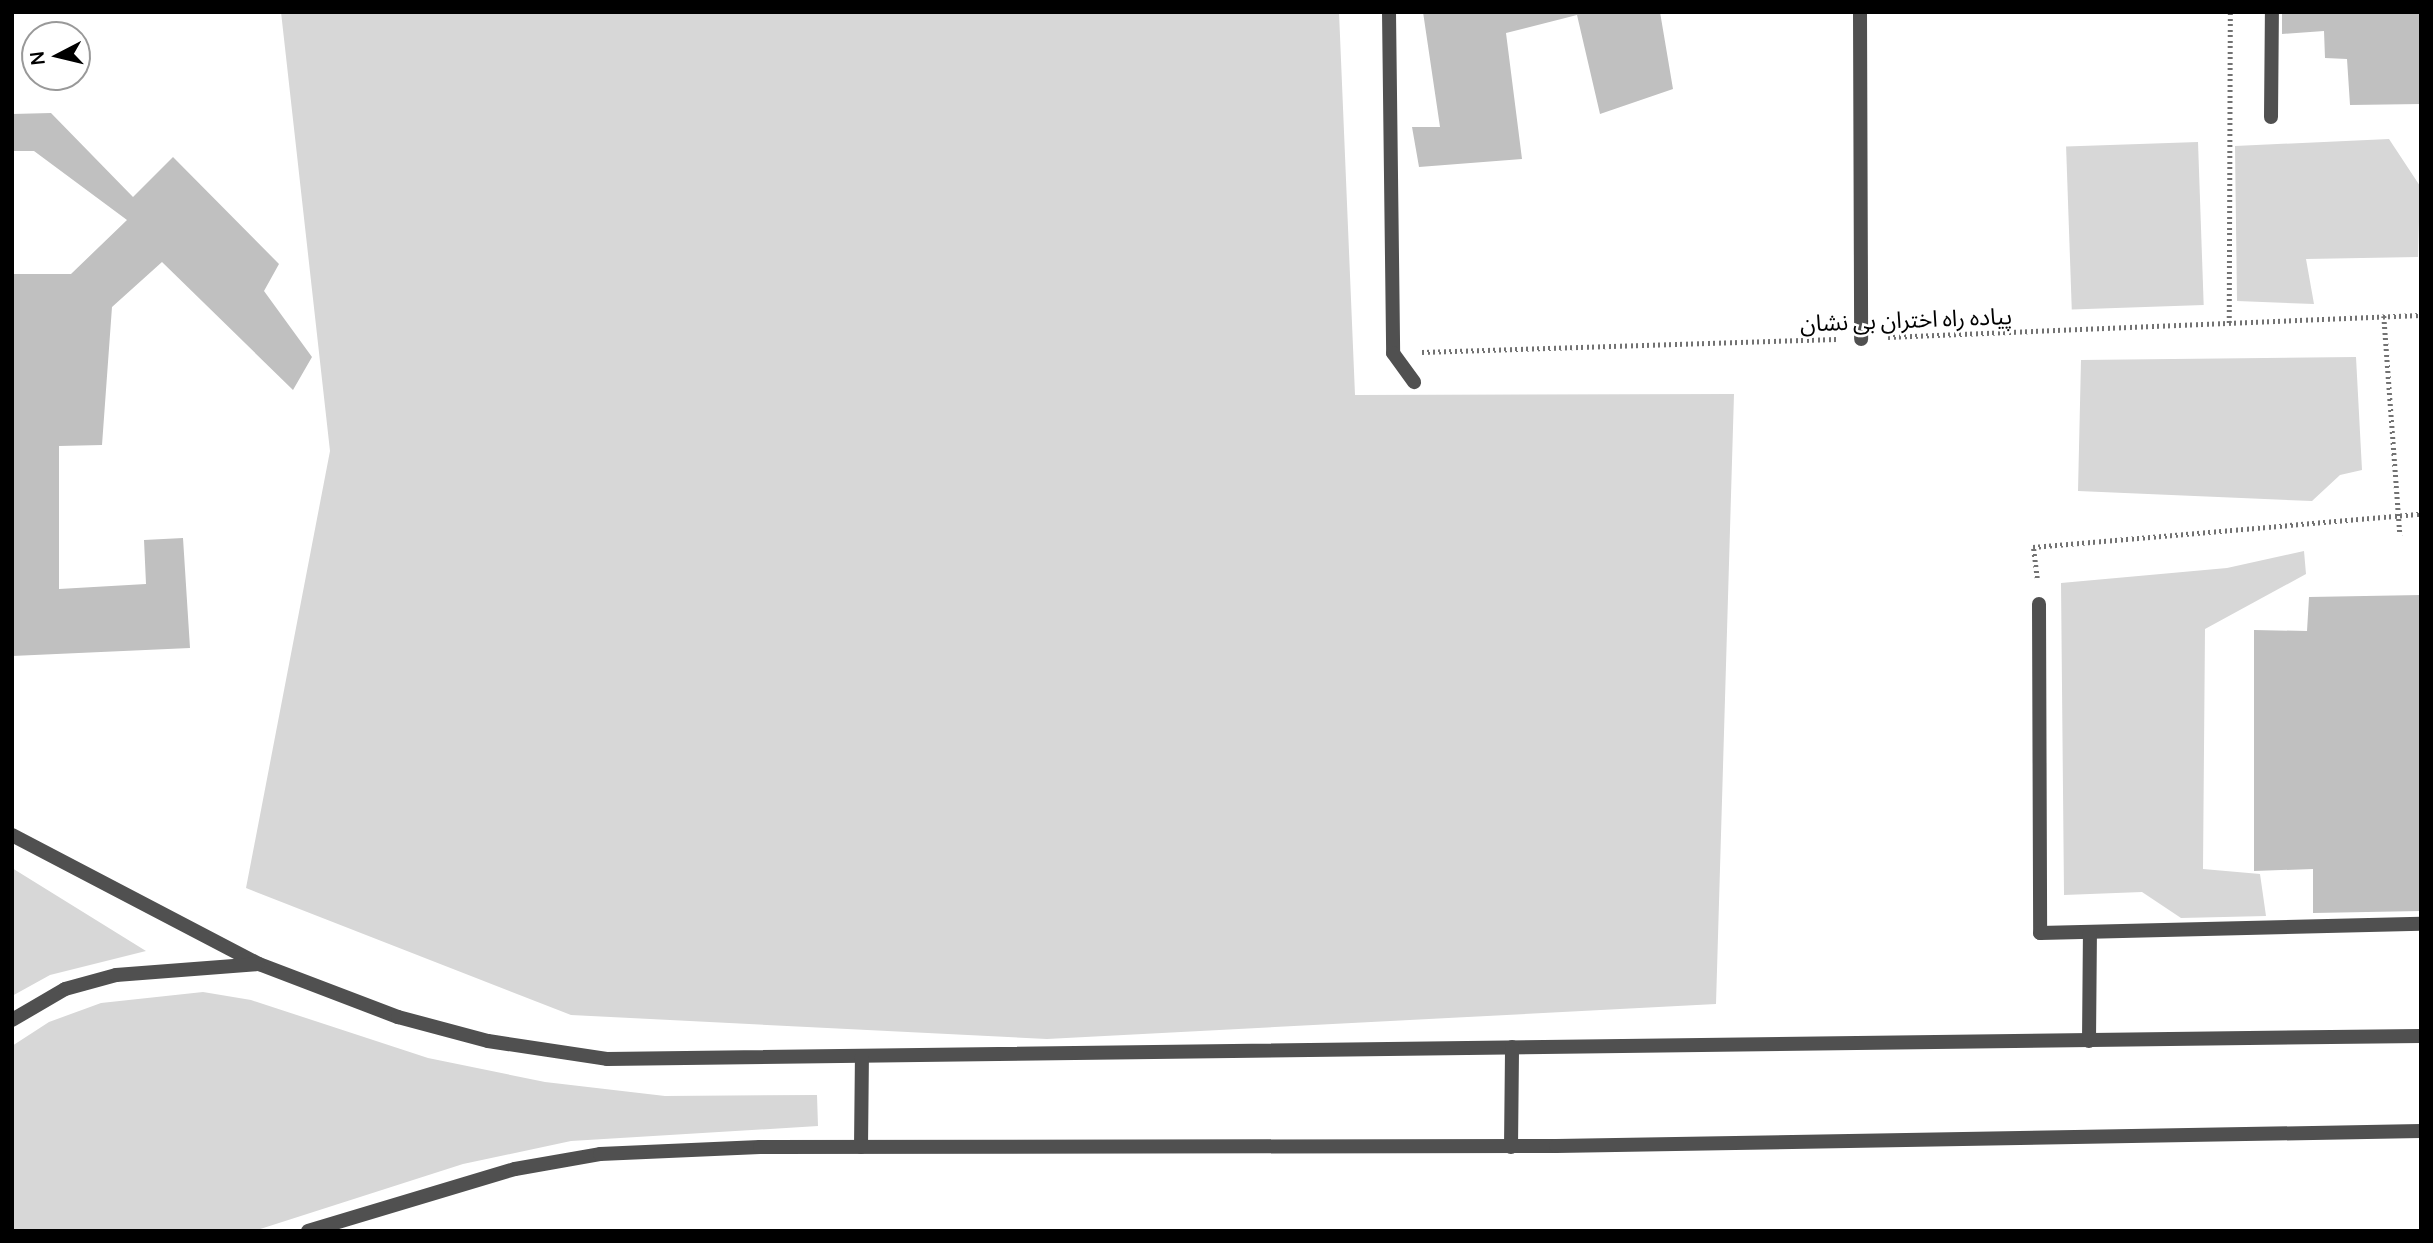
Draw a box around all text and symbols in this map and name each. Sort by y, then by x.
north arrow [21,21,91,91]
text: N [23,50,51,67]
street label: پیاده راه اختران بی نشان [1800,302,2012,336]

